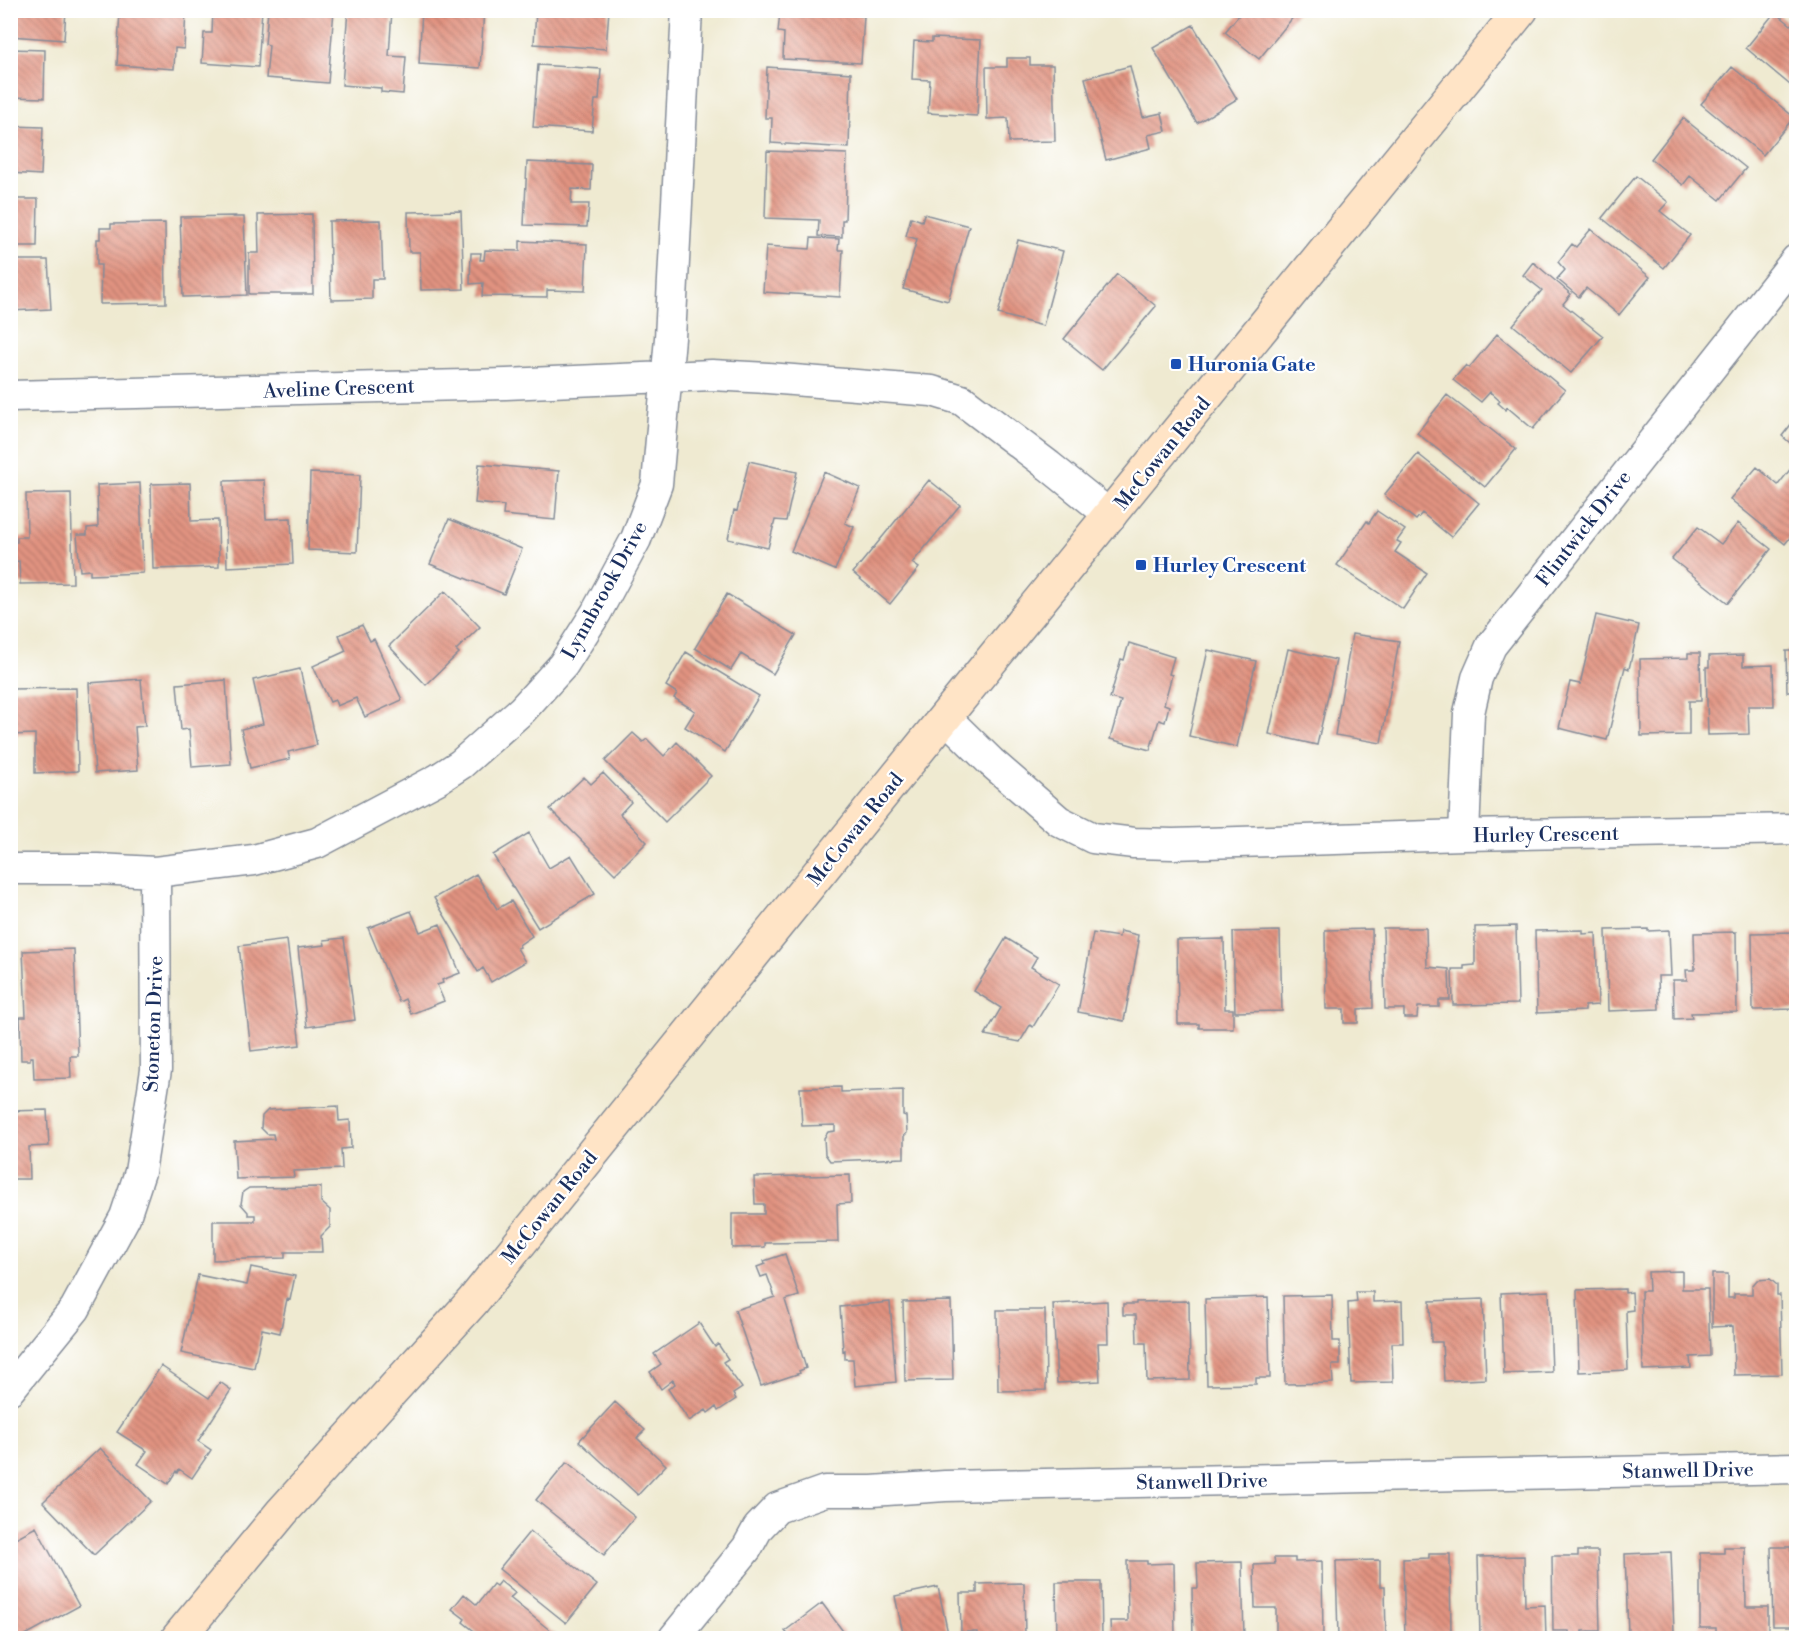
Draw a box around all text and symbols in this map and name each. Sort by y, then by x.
place label: Huronia Gate [1188,353,1316,378]
marker: Huronia Gate [1169,357,1183,371]
street label: Aveline Crescent [262,374,415,405]
street label: McCowan Road [1110,392,1217,516]
street label: Flintwick Drive [1531,466,1637,592]
street label: Lynnbrook Drive [557,517,654,664]
place label: Hurley Crescent [1153,554,1307,579]
marker: Hurley Crescent [1134,558,1148,572]
street label: McCowan Road [803,768,910,892]
street label: Hurley Crescent [1473,822,1619,849]
street label: Stoneton Drive [140,955,169,1093]
street label: McCowan Road [497,1146,604,1270]
street label: Stanwell Drive [1622,1458,1754,1485]
street label: Stanwell Drive [1136,1469,1268,1496]

